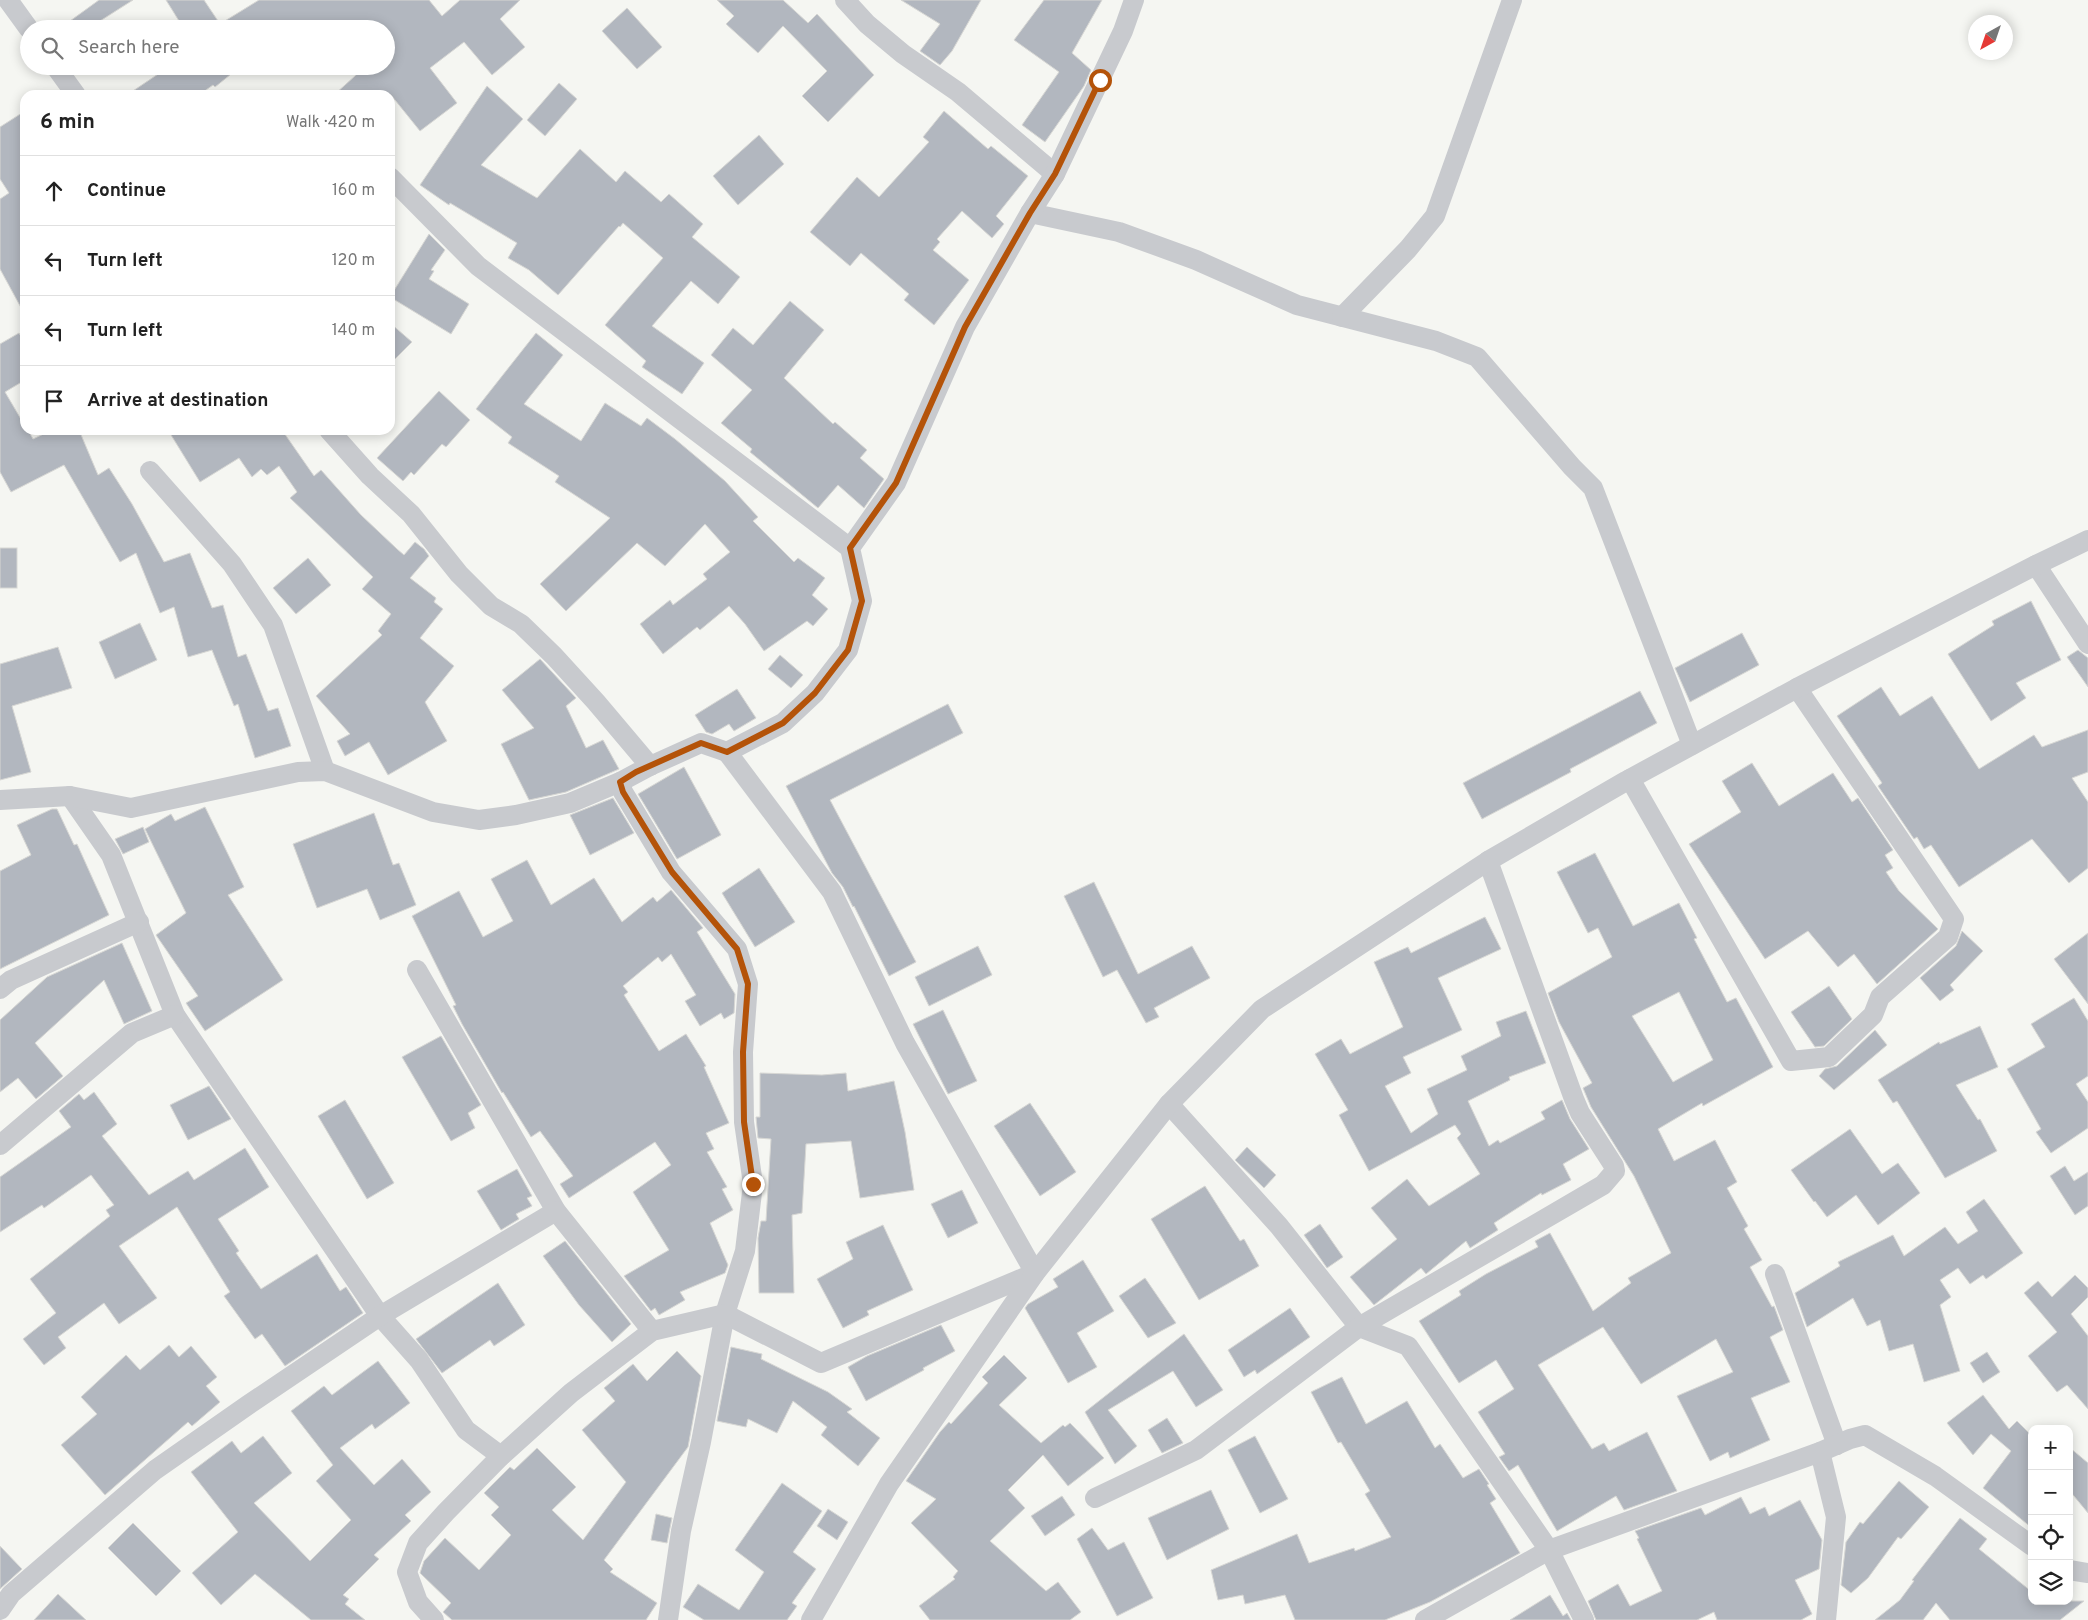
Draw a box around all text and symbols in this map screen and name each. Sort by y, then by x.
north arrow [1968,15,2013,60]
search box [20,20,395,75]
icon: search [38,34,66,62]
text: Search here [78,36,180,60]
route start [1089,69,1112,92]
text: 6 min [40,109,95,136]
text: Walk · 420 m [286,113,375,133]
icon: ahead [40,177,68,205]
text: Continue [87,179,166,203]
text: 160 m [332,181,375,201]
icon: left [40,247,68,275]
text: Turn left [87,249,163,273]
text: 120 m [332,251,375,271]
icon: left [40,317,68,345]
text: Turn left [87,319,163,343]
text: 140 m [332,321,375,341]
icon: arrive [40,387,68,415]
text: Arrive at destination [87,389,268,413]
route end [742,1173,765,1196]
map controls [2028,1425,2073,1605]
button: + [2028,1425,2073,1470]
button: − [2028,1470,2073,1515]
button: locate [2028,1515,2073,1560]
button: layers [2028,1560,2073,1605]

